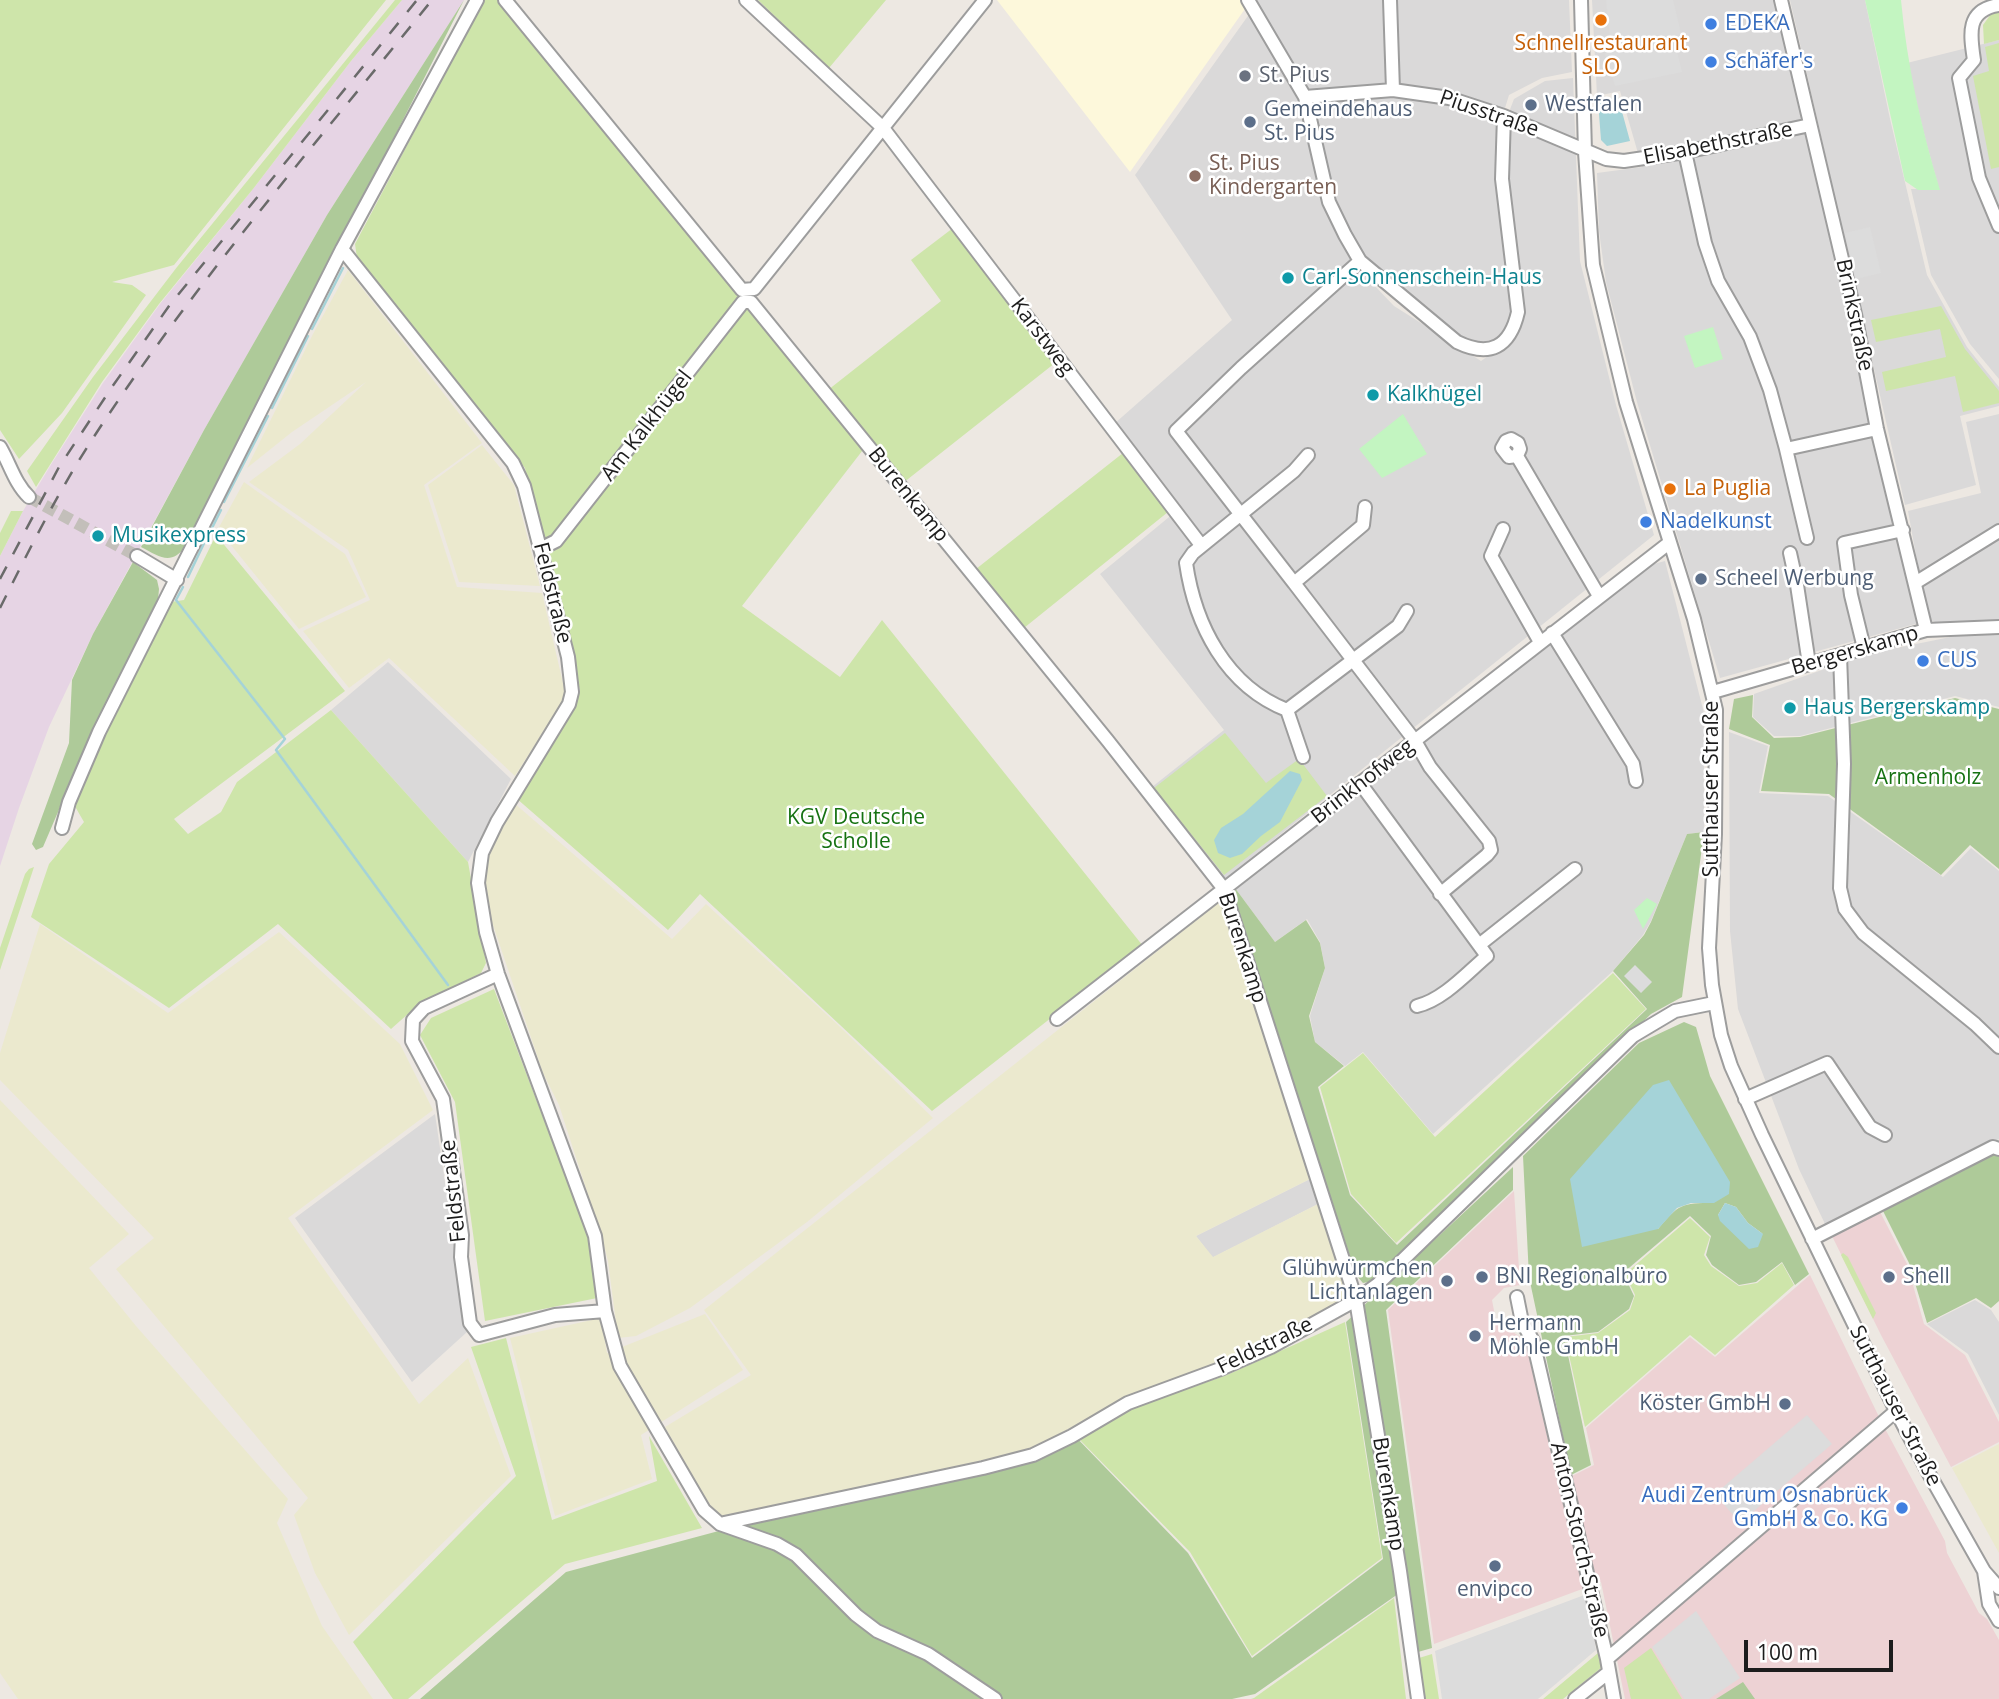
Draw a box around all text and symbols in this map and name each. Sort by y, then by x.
place label: EDEKA [1725,11,1790,37]
marker: Schnellrestaurant SLO [1593,12,1609,28]
marker: EDEKA [1703,16,1719,32]
place label: Schnellrestaurant SLO [1515,31,1687,81]
place label: Schäfer's [1725,49,1813,75]
marker: Schäfer's [1703,54,1719,70]
place label: St. Pius [1259,63,1330,89]
marker: St. Pius [1237,68,1253,84]
street label: Piusstraße [1436,85,1542,143]
place label: Westfalen [1545,92,1642,118]
place label: Gemeindehaus St. Pius [1264,97,1413,147]
marker: Westfalen [1523,97,1539,113]
marker: Gemeindehaus St. Pius [1242,114,1258,130]
street label: Elisabethstraße [1641,117,1795,171]
place label: St. Pius Kindergarten [1209,151,1337,201]
marker: St. Pius Kindergarten [1187,168,1203,184]
street label: Brinkstraße [1830,257,1878,373]
place label: Carl-Sonnenschein-Haus [1302,265,1542,291]
marker: Carl-Sonnenschein-Haus [1280,270,1296,286]
street label: Karstweg [1005,293,1079,381]
street label: Am Kalkhügel [596,366,698,486]
place label: Kalkhügel [1387,382,1482,408]
marker: Kalkhügel [1365,387,1381,403]
street label: Burenkamp [862,443,954,547]
place label: La Puglia [1684,476,1771,502]
marker: La Puglia [1662,481,1678,497]
place label: Nadelkunst [1660,509,1772,535]
marker: Nadelkunst [1638,514,1654,530]
place label: Musikexpress [112,523,246,549]
marker: Musikexpress [90,528,106,544]
street label: Feldstraße [527,540,577,646]
place label: Scheel Werbung [1715,566,1874,592]
marker: Scheel Werbung [1693,571,1709,587]
street label: Bergerskamp [1789,621,1921,681]
place label: CUS [1937,648,1977,674]
marker: CUS [1915,653,1931,669]
place label: Haus Bergerskamp [1804,695,1990,721]
marker: Haus Bergerskamp [1782,700,1798,716]
street label: Sutthauser Straße [1699,701,1725,877]
street label: Brinkhofweg [1307,734,1419,830]
park label: Armenholz [1875,765,1981,791]
park label: KGV Deutsche Scholle [787,805,925,855]
street label: Burenkamp [1212,890,1272,1006]
street label: Feldstraße [436,1138,472,1244]
place label: Glühwürmchen Lichtanlagen [1282,1256,1433,1306]
place label: BNI Regionalbüro [1496,1264,1668,1290]
place label: Shell [1903,1264,1950,1290]
marker: BNI Regionalbüro [1474,1269,1490,1285]
marker: Shell [1881,1269,1897,1285]
marker: Glühwürmchen Lichtanlagen [1439,1273,1455,1289]
place label: Hermann Möhle GmbH [1489,1311,1619,1361]
street label: Feldstraße [1213,1312,1317,1380]
street label: Sutthauser Straße [1844,1322,1946,1490]
marker: Hermann Möhle GmbH [1467,1328,1483,1344]
place label: Köster GmbH [1639,1391,1771,1417]
marker: Köster GmbH [1777,1396,1793,1412]
street label: Burenkamp [1367,1435,1409,1553]
street label: Anton-Storch-Straße [1544,1440,1614,1640]
place label: Audi Zentrum Osnabrück GmbH & Co. KG [1641,1483,1888,1533]
marker: Audi Zentrum Osnabrück GmbH & Co. KG [1894,1500,1910,1516]
marker: envipco [1487,1558,1503,1574]
place label: envipco [1457,1577,1533,1603]
scale bar [1747,1626,1896,1670]
text: 100 m [1757,1638,1818,1666]

